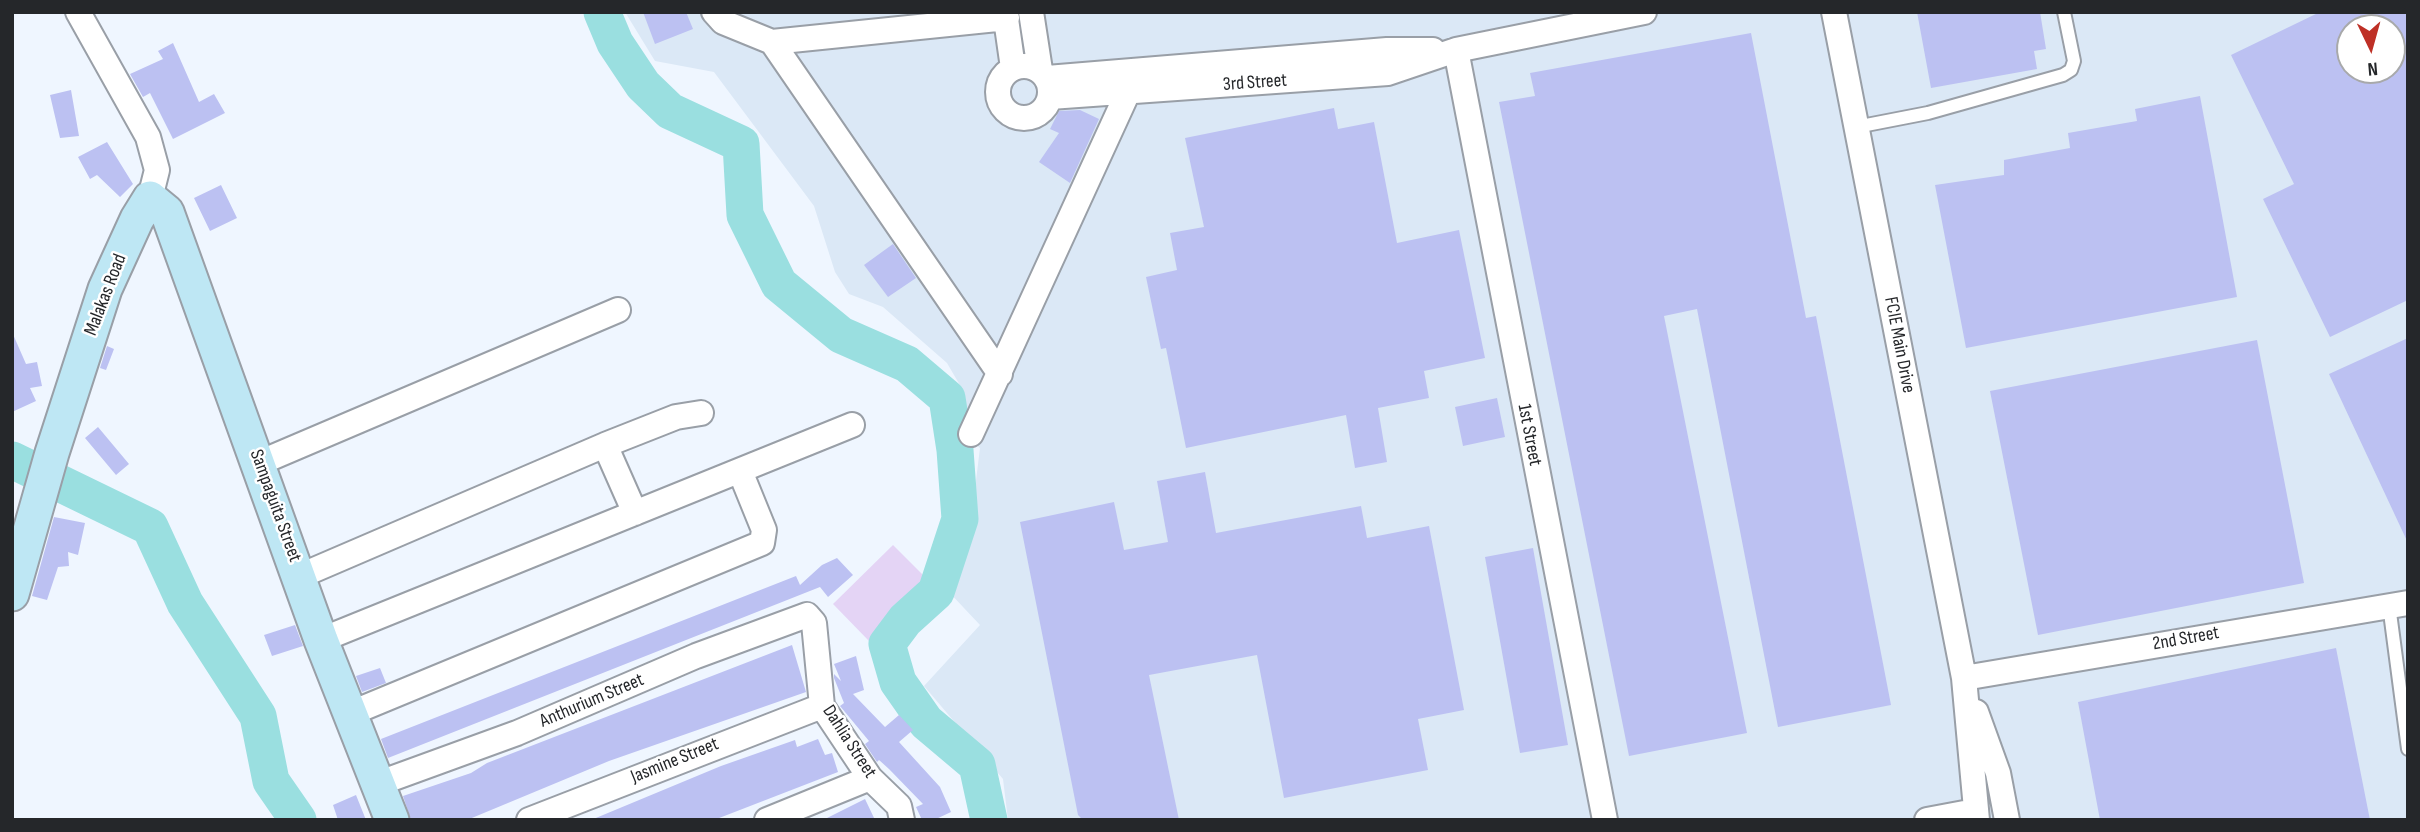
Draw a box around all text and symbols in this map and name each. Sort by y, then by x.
north arrow [2336,14,2406,84]
text: N [2367,57,2379,80]
street label: 3rd Street [1222,69,1288,97]
street label: Malakas Road [80,251,132,339]
street label: FCIE Main Drive [1878,295,1920,395]
street label: 1st Street [1512,402,1546,468]
street label: Sampaguita Street [244,447,306,565]
street label: 2nd Street [2151,622,2221,656]
street label: Anthurium Street [537,669,647,733]
street label: Dahlia Street [817,701,881,783]
street label: Jasmine Street [628,733,722,789]

